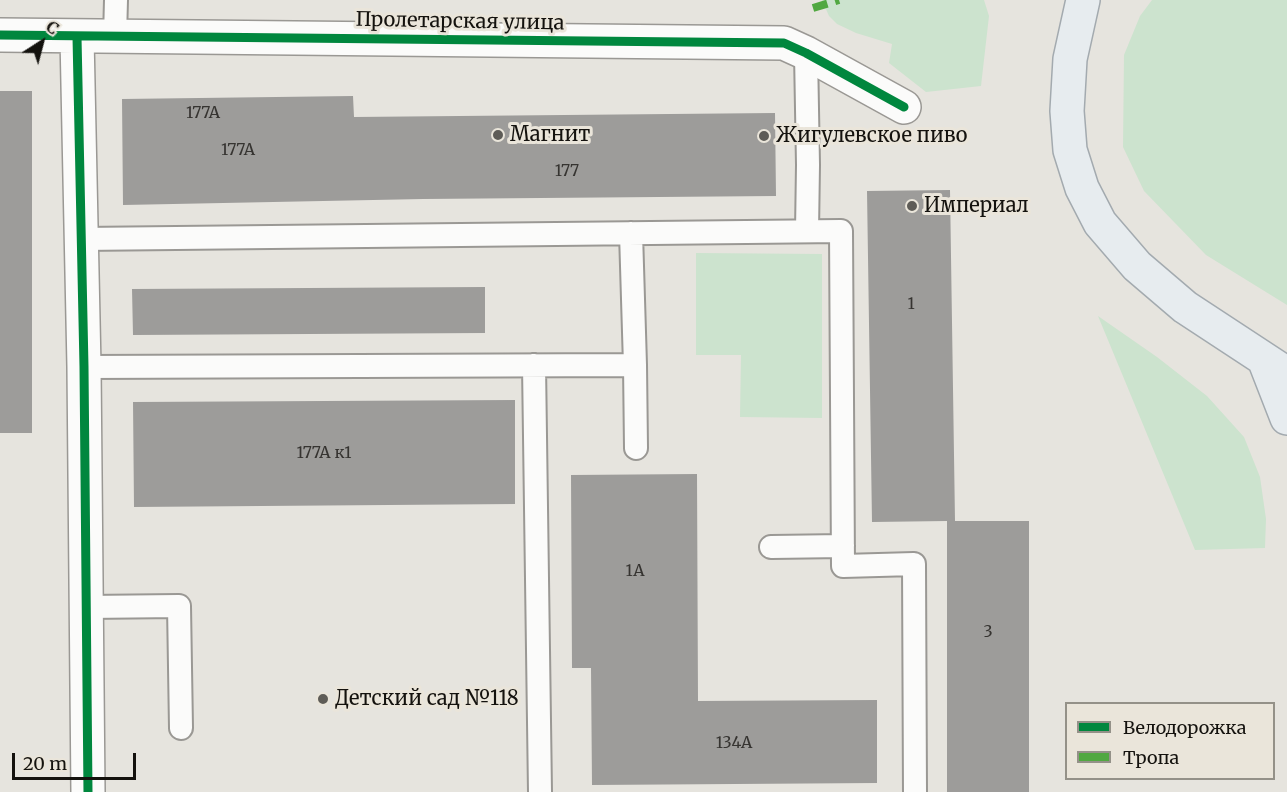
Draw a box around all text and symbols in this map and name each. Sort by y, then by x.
street label: Пролетарская улица [355,8,565,36]
north arrow [12,12,72,72]
text: С [42,16,63,39]
house number: 177А [186,103,220,123]
place label: Магнит [510,123,590,147]
place label: Жигулевское пиво [776,124,967,148]
marker: Магнит [491,128,505,142]
marker: Жигулевское пиво [757,129,771,143]
house number: 177А [221,140,255,160]
house number: 177 [555,161,579,181]
place label: Империал [924,194,1029,218]
marker: Империал [905,199,919,213]
house number: 1 [907,294,915,314]
house number: 177А к1 [296,443,352,463]
house number: 1А [626,561,644,581]
house number: 3 [983,622,993,642]
place label: Детский сад №118 [335,687,519,711]
marker: Детский сад №118 [316,692,330,706]
legend [1065,702,1275,780]
text: Велодорожка [1123,716,1246,739]
house number: 134А [716,733,752,753]
scale bar [15,741,140,779]
text: Тропа [1123,746,1179,769]
text: 20 m [23,752,67,775]

